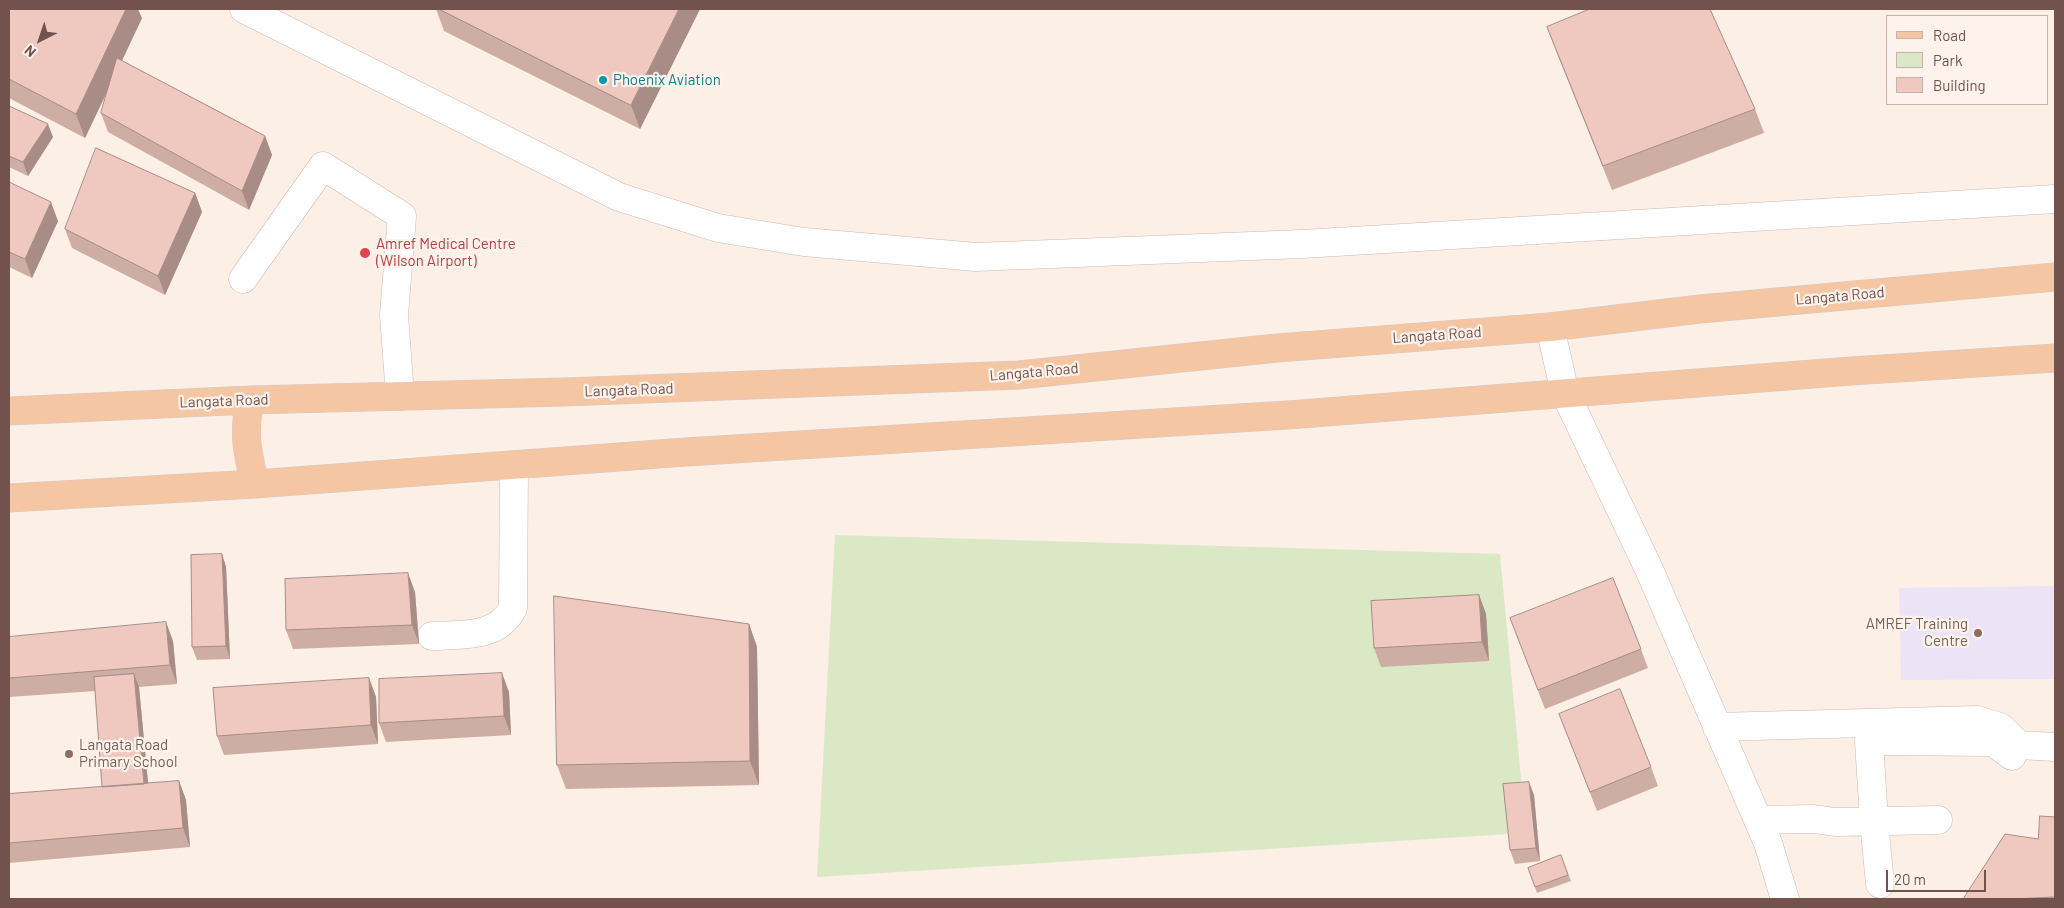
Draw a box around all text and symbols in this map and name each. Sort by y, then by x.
north arrow [15,15,65,65]
legend [1886,15,2049,105]
text: Road [1933,26,1966,44]
text: N [21,42,39,61]
text: Park [1933,51,1962,69]
place label: Phoenix Aviation [613,71,721,89]
marker: Phoenix Aviation [597,74,609,86]
text: Building [1933,76,1986,94]
place label: Amref Medical Centre (Wilson Airport) [376,235,516,270]
marker: Amref Medical Centre (Wilson Airport) [358,246,372,260]
street label: Langata Road [1795,283,1885,309]
street label: Langata Road [1392,323,1482,347]
street label: Langata Road [989,359,1079,385]
street label: Langata Road [584,379,674,401]
street label: Langata Road [179,390,269,412]
place label: AMREF Training Centre [1866,615,1968,650]
marker: AMREF Training Centre [1972,627,1984,639]
place label: Langata Road Primary School [79,736,177,771]
marker: Langata Road Primary School [63,748,75,760]
scale bar [1889,860,1989,892]
text: 20 m [1894,870,1926,888]

